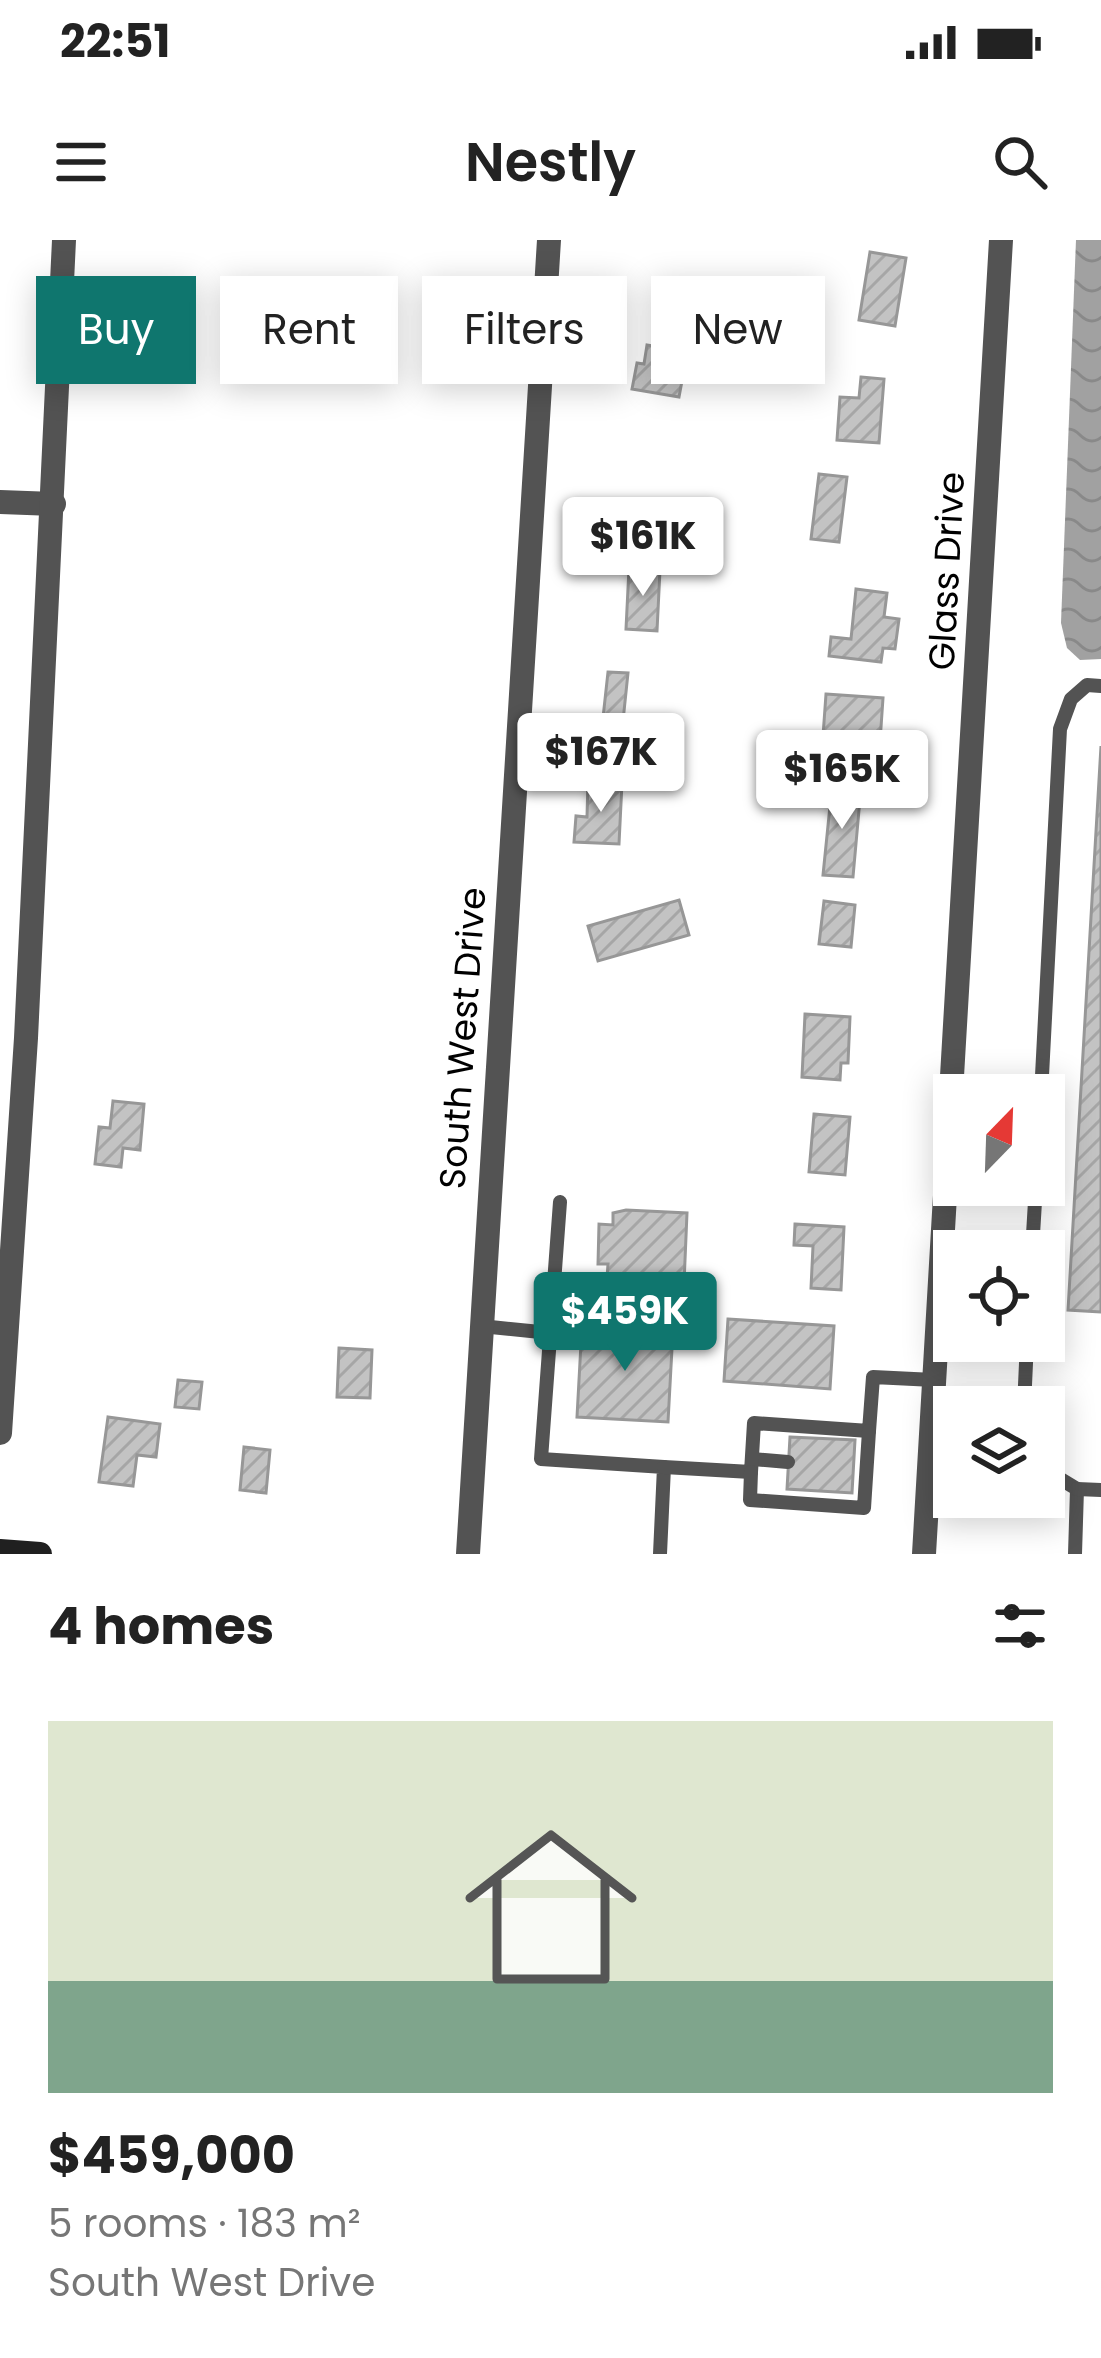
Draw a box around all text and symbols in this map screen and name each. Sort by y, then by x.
text: 22:51 [60,10,170,73]
text: Nestly [465,124,636,200]
icon: menu [48,129,114,195]
icon: search [987,129,1053,195]
chip: Buy [36,276,196,384]
chip: Rent [220,276,398,384]
chip: Filters [422,276,627,384]
chip: New [651,276,825,384]
street label: Glass Drive [916,470,977,672]
pin: $161K [559,497,727,599]
text: $161K [589,508,697,563]
pin: $167K [517,713,685,815]
text: $167K [544,724,658,779]
pin: $165K [758,730,926,832]
text: $165K [783,741,901,796]
street label: South West Drive [427,886,498,1191]
north arrow [933,1074,1065,1206]
map controls [933,1074,1065,1518]
button: locate [933,1230,1065,1362]
pin: $459K [541,1272,709,1374]
text: $459K [561,1283,689,1338]
button: layers [933,1386,1065,1518]
text: 4 homes [48,1590,274,1662]
icon: filters [987,1593,1053,1659]
icon: home [443,1799,659,2015]
text: $459,000 [48,2119,295,2191]
text: 5 rooms · 183 m² [48,2196,361,2251]
text: South West Drive [48,2255,375,2310]

